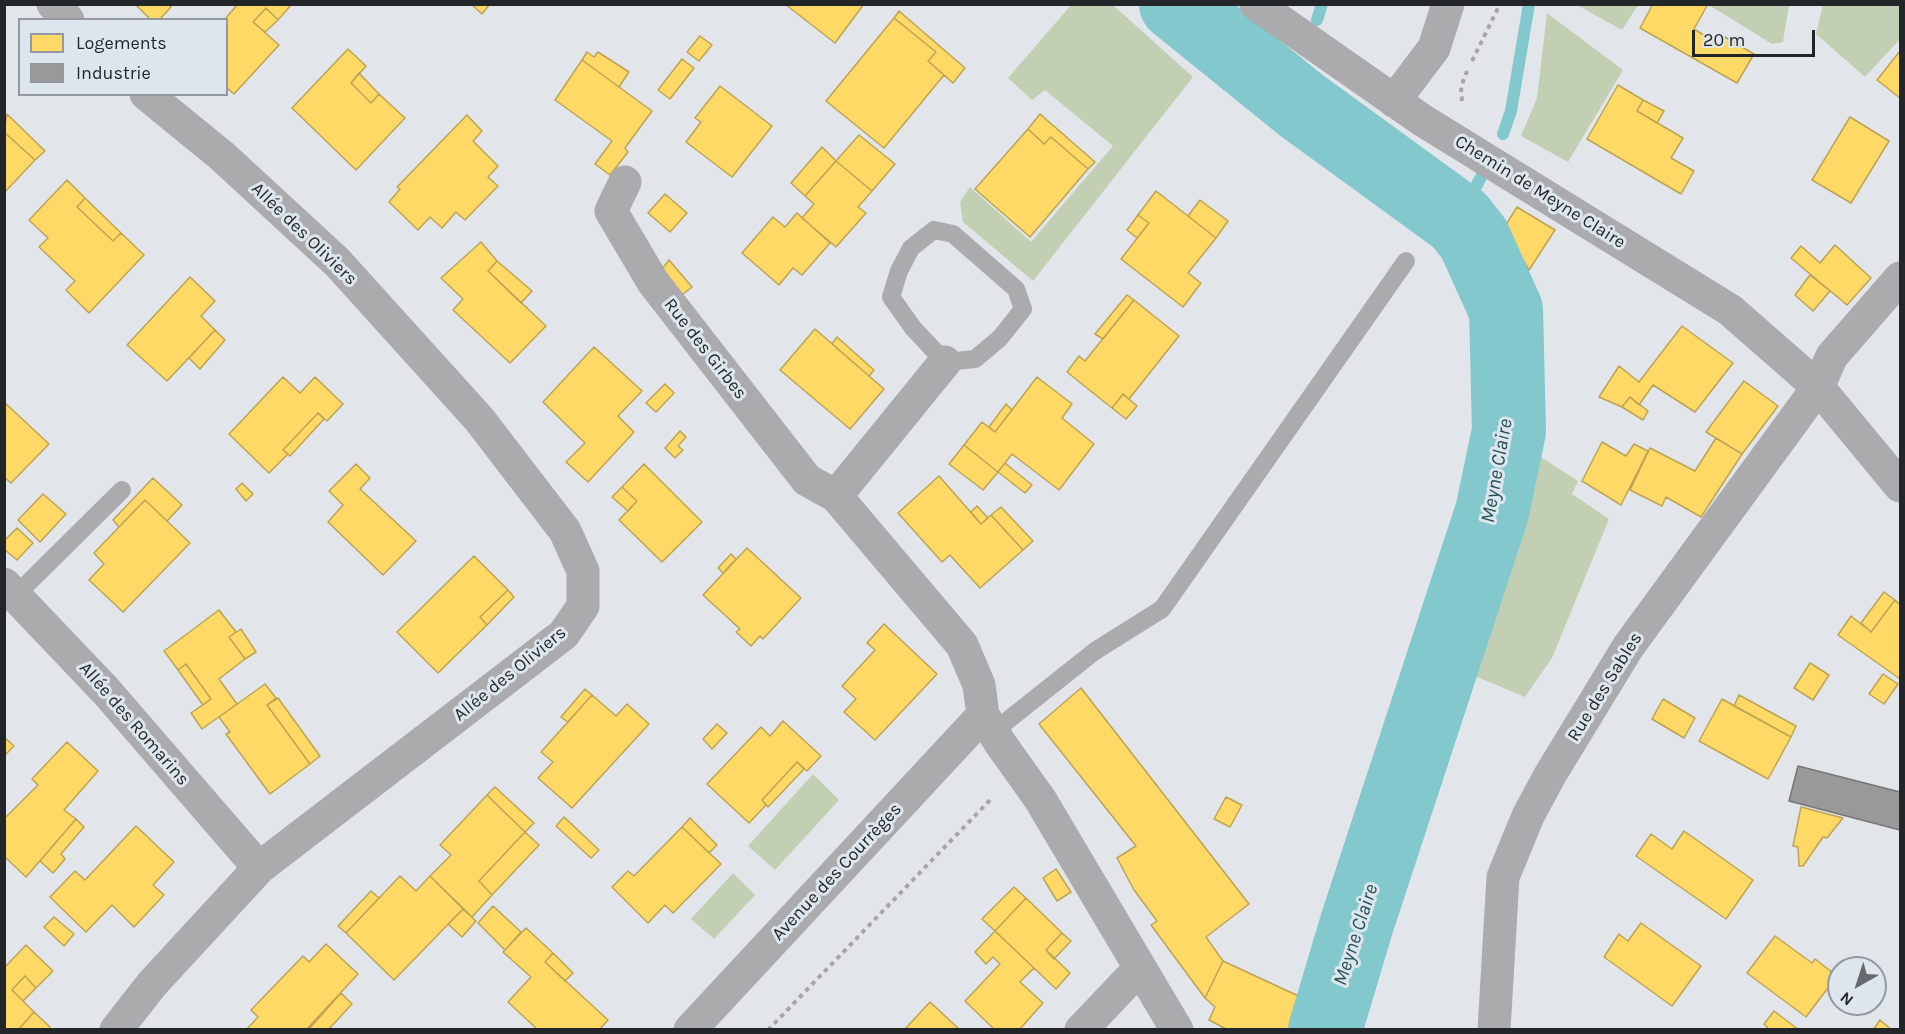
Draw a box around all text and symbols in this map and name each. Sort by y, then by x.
legend [18,18,228,96]
scale bar [1695,18,1818,56]
text: 20 m [1703,29,1745,51]
text: Logements [76,32,167,54]
text: Industrie [76,62,151,84]
street label: Chemin de Meyne Claire [1451,131,1629,253]
street label: Allée des Oliviers [247,178,361,290]
street label: Rue des Girbes [659,294,751,404]
water label: Meyne Claire [1476,417,1518,525]
street label: Allée des Oliviers [449,622,571,726]
street label: Rue des Sables [1563,629,1647,745]
street label: Allée des Romarins [74,658,194,790]
street label: Avenue des Courrèges [768,799,906,945]
water label: Meyne Claire [1328,881,1384,989]
north arrow [1827,956,1887,1016]
text: N [1836,988,1857,1010]

